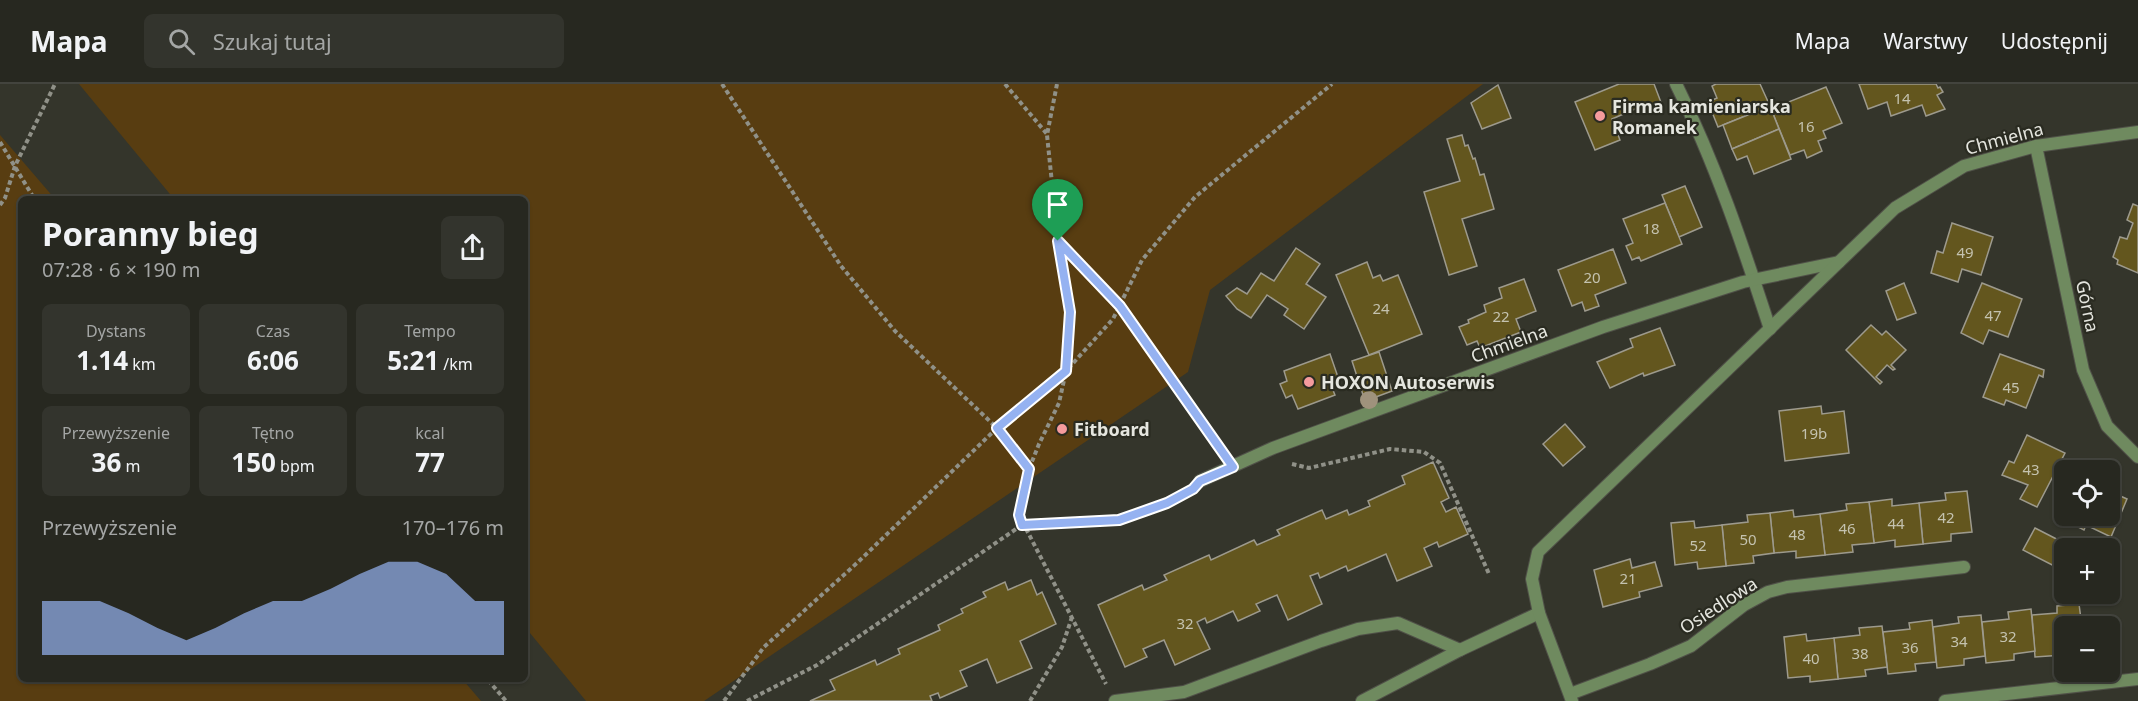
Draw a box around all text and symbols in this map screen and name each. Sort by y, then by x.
search box [144,14,564,68]
text: Mapa [30,22,108,60]
icon: search [165,25,198,58]
text: Szukaj tutaj [213,26,332,56]
text: Mapa [1795,27,1850,55]
text: Warstwy [1883,27,1968,55]
text: Udostępnij [2001,27,2108,55]
house number: 14 [1893,88,1911,108]
place label: Firma kamieniarska Romanek [1612,94,1791,139]
marker: Firma kamieniarska Romanek [1593,109,1607,123]
house number: 16 [1797,116,1815,136]
street label: Chmielna [1962,116,2046,160]
pin [1032,179,1083,241]
icon: arrive [1041,188,1074,221]
text: Poranny bieg [42,211,259,256]
button: share [441,216,504,279]
house number: 18 [1642,218,1660,238]
house number: 49 [1956,242,1974,262]
text: 07:28 · 6 × 190 m [42,256,200,283]
house number: 20 [1583,267,1601,287]
street label: Górna [2071,278,2105,334]
house number: 24 [1372,298,1390,318]
house number: 47 [1984,305,2002,325]
house number: 22 [1492,306,1510,326]
street label: Chmielna [1467,318,1551,368]
text: Dystans [86,320,146,342]
text: Czas [256,320,290,342]
text: Tempo [404,320,456,342]
text: 1.14 [76,342,128,378]
text: 6:06 [247,342,299,378]
text: 5:21 [387,342,439,378]
text: km [128,353,156,375]
text: /km [439,353,473,375]
place label: HOXON Autoserwis [1321,370,1495,394]
marker: HOXON Autoserwis [1302,375,1316,389]
house number: 45 [2002,377,2020,397]
place label: Fitboard [1074,417,1150,441]
text: Przewyższenie [62,422,170,444]
text: Tętno [252,422,294,444]
text: kcal [415,422,445,444]
marker: Fitboard [1055,422,1069,436]
house number: 19b [1801,423,1827,443]
text: 36 [92,444,121,480]
text: 150 [231,444,276,480]
text: 77 [415,444,445,480]
text: m [121,455,140,477]
text: bpm [276,455,315,477]
house number: 43 [2022,459,2040,479]
map controls [2054,460,2120,682]
button: locate [2054,460,2120,526]
house number: 42 [1937,507,1955,527]
house number: 44 [1887,513,1905,533]
text: Przewyższenie [42,514,177,541]
text: 170–176 m [401,514,504,541]
house number: 46 [1838,518,1856,538]
house number: 48 [1788,524,1806,544]
house number: 50 [1739,529,1757,549]
house number: 52 [1689,535,1707,555]
button: + [2054,538,2120,604]
house number: 21 [1619,568,1637,588]
street label: Osiedlowa [1675,571,1761,639]
house number: 32 [1176,613,1194,633]
button: − [2054,616,2120,682]
house number: 32 [1999,626,2017,646]
house number: 34 [1950,631,1968,651]
house number: 36 [1901,637,1919,657]
house number: 38 [1851,643,1869,663]
house number: 40 [1802,648,1820,668]

